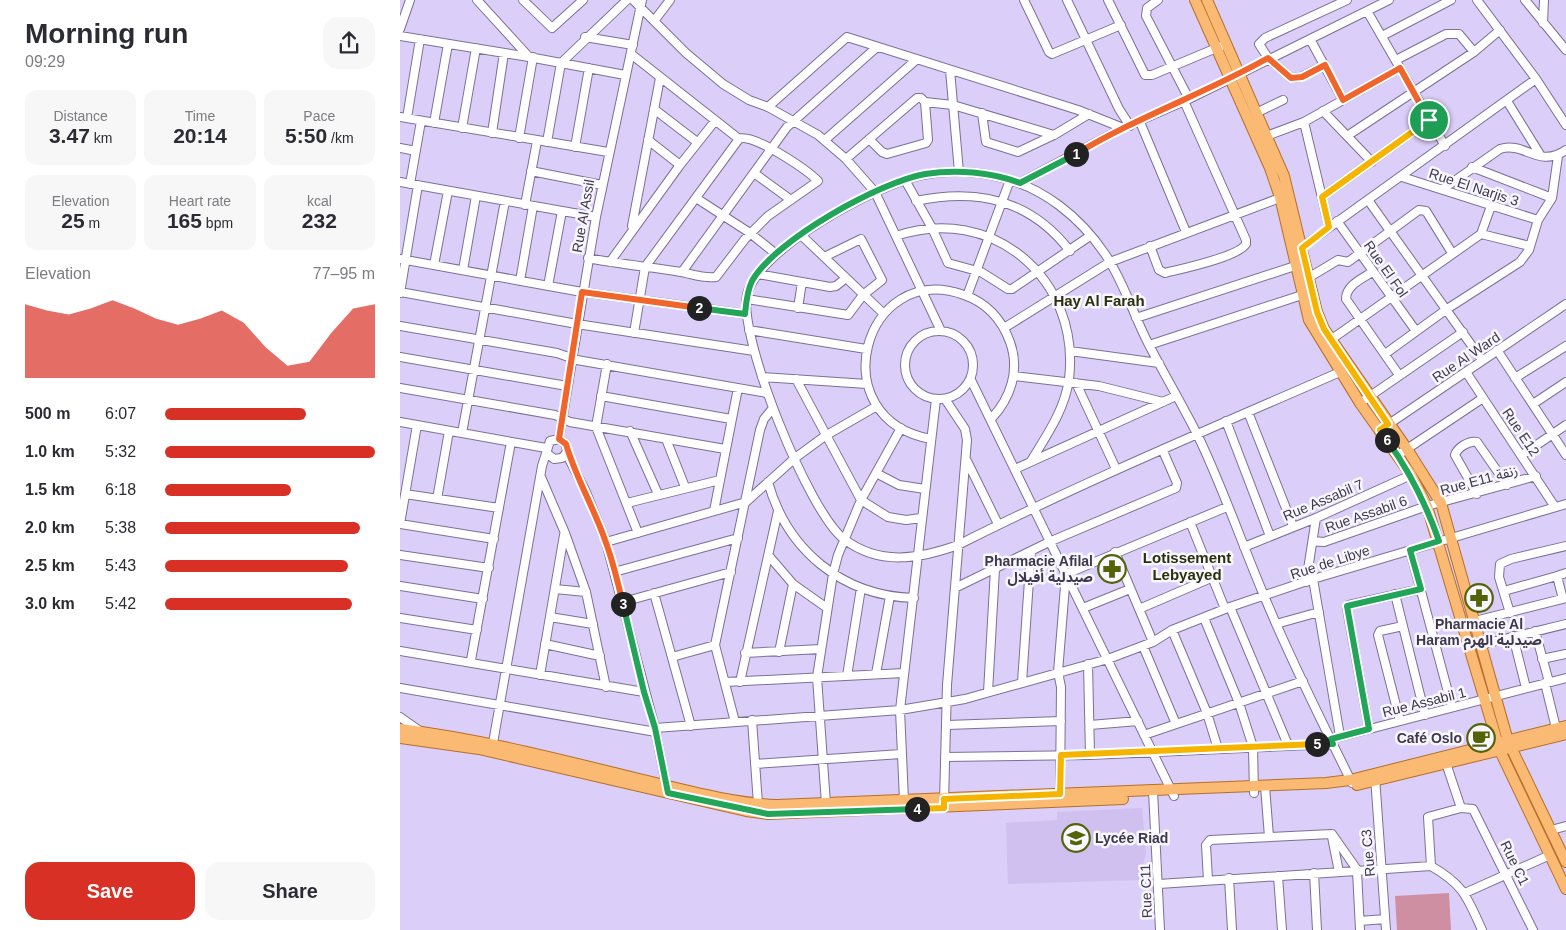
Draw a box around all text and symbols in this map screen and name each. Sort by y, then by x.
button: share [323,17,375,69]
text: Morning run [25,18,188,49]
text: 09:29 [25,53,65,70]
pin [1408,99,1450,141]
icon: arrive [1415,106,1443,134]
text: Distance [53,108,108,124]
text: Time [185,108,215,124]
text: Pace [303,108,335,124]
text: 3.47 [49,124,90,147]
text: 20:14 [173,124,227,147]
text: 5:50 [285,124,327,147]
text: km [90,130,112,146]
text: /km [327,130,354,146]
pin: 1 [1064,142,1088,166]
text: 1 [1073,146,1080,162]
street label: Rue El Narjis 3 [1427,165,1521,209]
street label: Rue Al Assil [569,178,597,254]
text: Elevation [52,193,109,209]
text: Heart rate [169,193,231,209]
text: kcal [307,193,332,209]
text: 25 [61,209,85,232]
text: 165 [167,209,202,232]
text: 232 [302,209,337,232]
text: m [85,215,100,231]
text: bpm [202,215,233,231]
street label: Rue El Fol [1361,238,1411,300]
text: Elevation [25,265,91,282]
text: 77–95 m [313,265,375,282]
district label: Hay Al Farah [1053,292,1145,309]
pin: 2 [686,296,712,320]
text: 2 [696,300,703,316]
street label: Rue Al Ward [1429,329,1503,385]
text: 500 m [25,405,70,422]
text: 6:07 [105,405,136,422]
street label: Rue E12 [1499,405,1543,459]
pin: 6 [1374,428,1400,452]
text: 6 [1384,432,1391,448]
text: 1.0 km [25,443,75,460]
text: 5:32 [105,443,136,460]
street label: Rue E11 زنقة [1439,462,1520,499]
street label: Rue Assabil 7 [1280,476,1366,524]
text: 1.5 km [25,481,75,498]
text: 6:18 [105,481,136,498]
street label: Rue Assabil 6 [1323,492,1409,535]
text: 2.0 km [25,519,75,536]
text: 5:38 [105,519,136,536]
street label: Rue de Libye [1288,542,1372,582]
district label: Lotissement Lebyayed [1143,549,1231,583]
place label: Pharmacie Afilal صيدلية أفيلال [985,553,1093,586]
pharmacy icon: Pharmacie Afilal صيدلية أفيلال [1097,554,1127,584]
text: 2.5 km [25,557,75,574]
text: 5:43 [105,557,136,574]
pharmacy icon: Pharmacie Al Haram صيدلية الهرم [1464,583,1494,613]
pin: 3 [610,592,636,616]
text: 3.0 km [25,595,75,612]
text: 5:42 [105,595,136,612]
text: 3 [620,596,627,612]
place label: Pharmacie Al Haram صيدلية الهرم [1416,616,1542,651]
street label: Rue Assabil 1 [1381,684,1468,720]
cafe icon: Café Oslo [1466,723,1496,753]
place label: Café Oslo [1397,730,1462,746]
pin: 5 [1304,732,1330,756]
text: 5 [1314,736,1321,752]
pin: 4 [904,796,930,822]
text: 4 [914,801,921,817]
school or university icon: Lycée Riad [1061,823,1091,853]
street label: Rue C3 [1358,828,1378,877]
place label: Lycée Riad [1095,830,1168,846]
street label: Rue C1 [1497,838,1533,888]
button: Save [25,862,195,920]
button: Share [205,862,375,920]
street label: Rue C11 [1137,863,1155,918]

